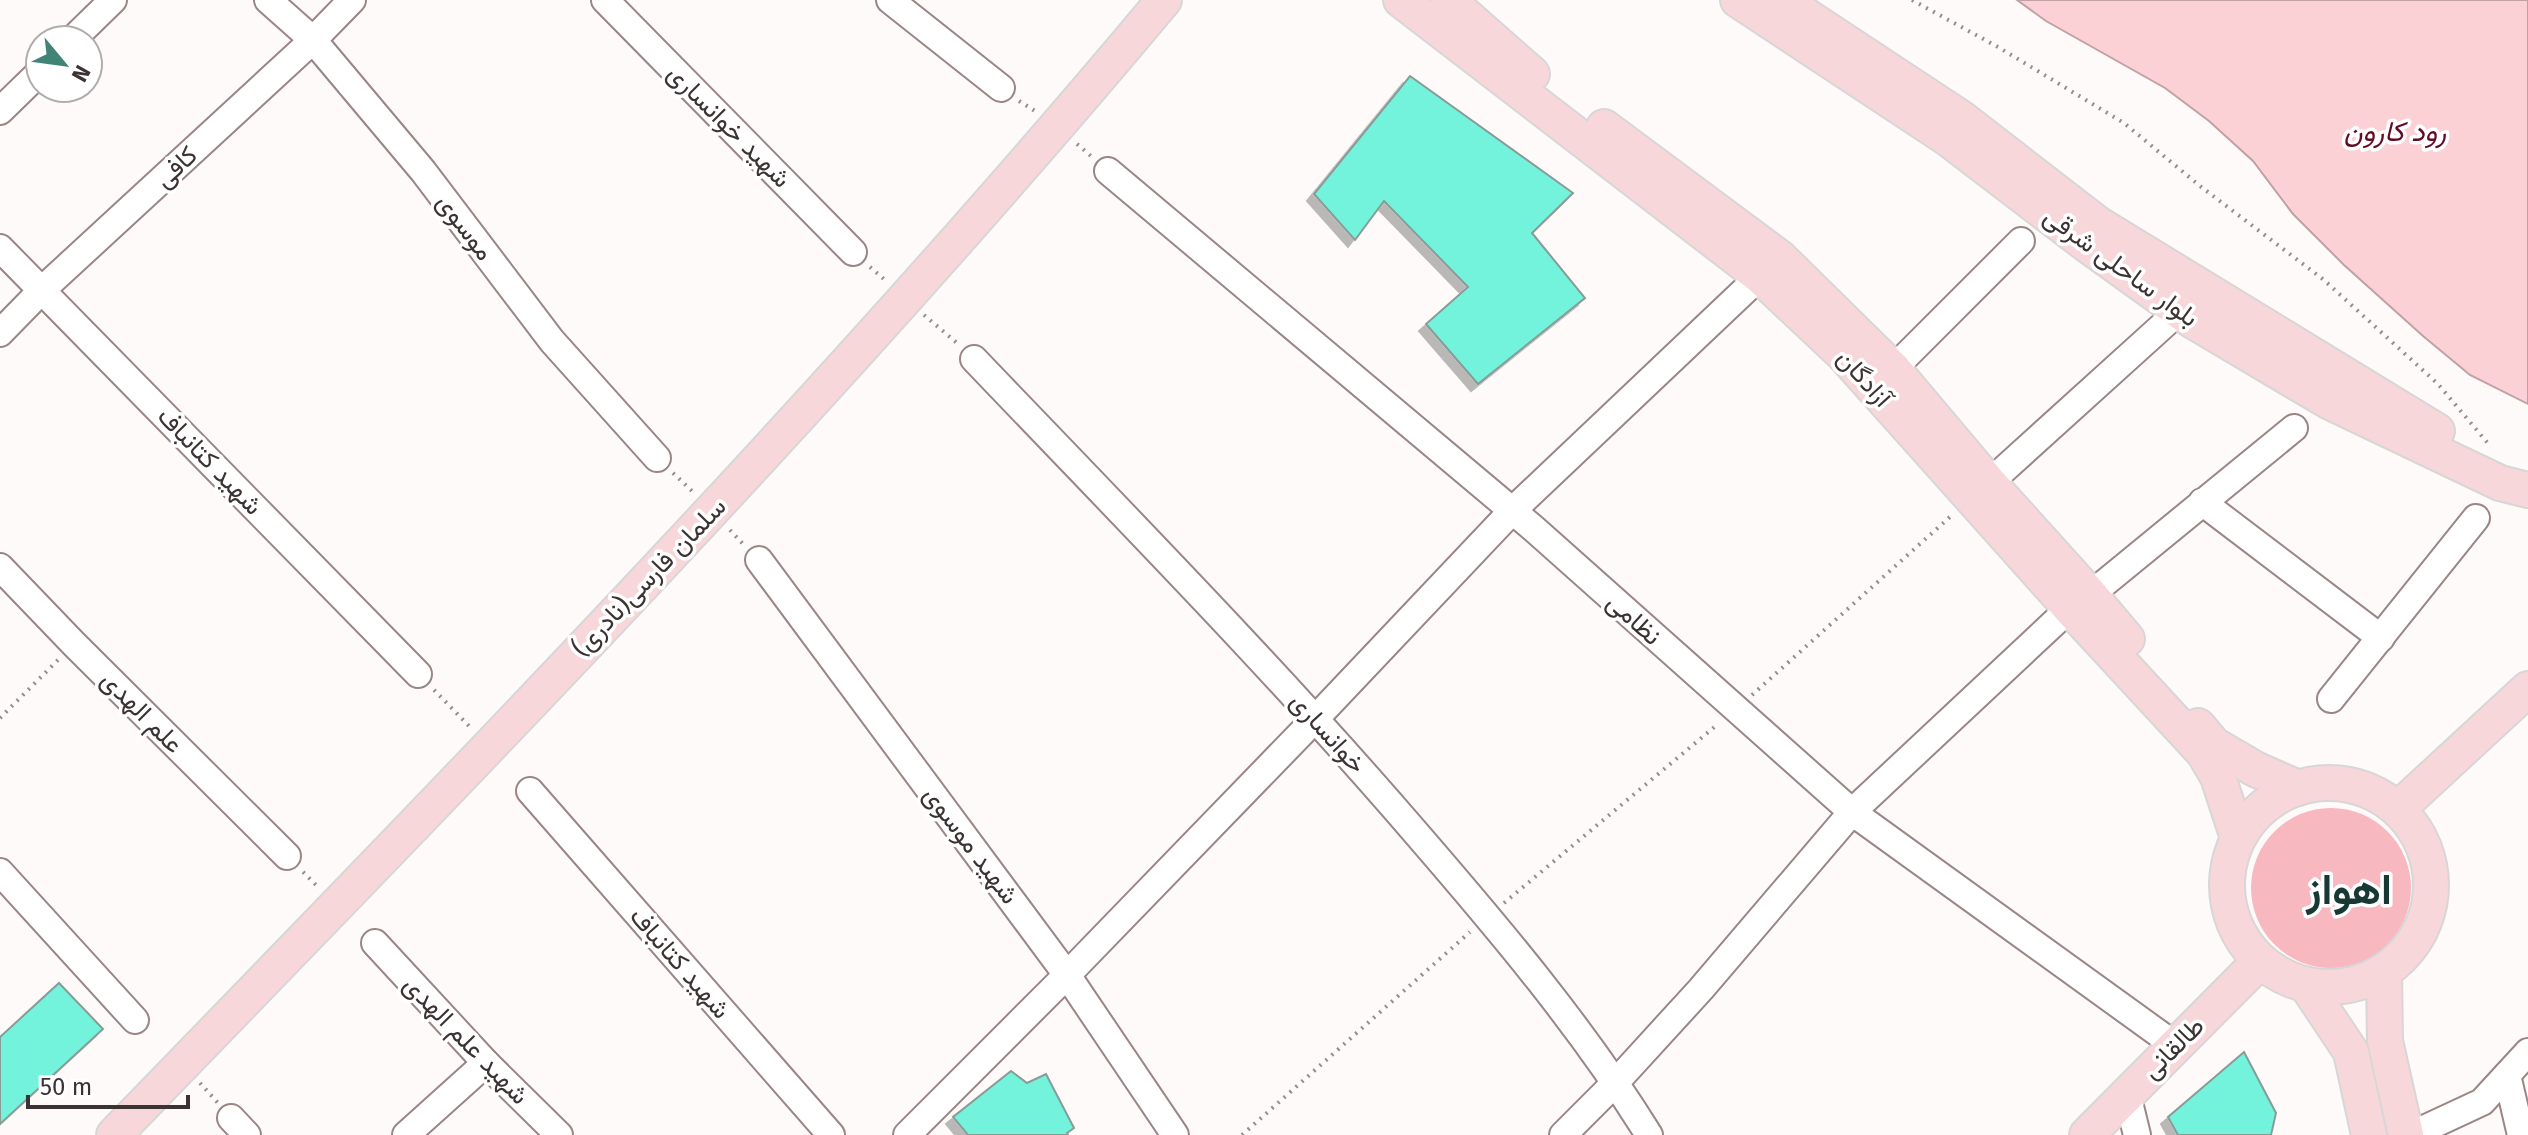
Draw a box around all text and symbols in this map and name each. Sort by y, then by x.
north arrow [24,24,104,104]
street label: شهید خوانساری [661,58,797,194]
text: N [66,61,96,86]
water label: رود کارون [2344,115,2447,149]
street label: کافی [148,140,204,194]
street label: موسوی [430,187,500,267]
street label: بلوار ساحلی شرقی [2038,201,2204,333]
street label: آزادگان [1830,343,1899,415]
street label: شهید کتانباف [151,401,269,521]
street label: سلمان فارسی(نادری) [565,491,733,663]
street label: نظامی [1600,586,1668,652]
street label: علم الهدی [94,664,190,760]
street label: خوانساری [1284,686,1372,780]
street label: شهید موسوی [917,780,1025,910]
district label: اهواز [2305,865,2392,916]
street label: شهید کتانباف [623,901,737,1025]
street label: شهید علم الهدی [396,969,535,1112]
street label: طالقانی [2135,1010,2211,1086]
scale bar [28,1059,188,1109]
text: 50 m [40,1073,92,1101]

